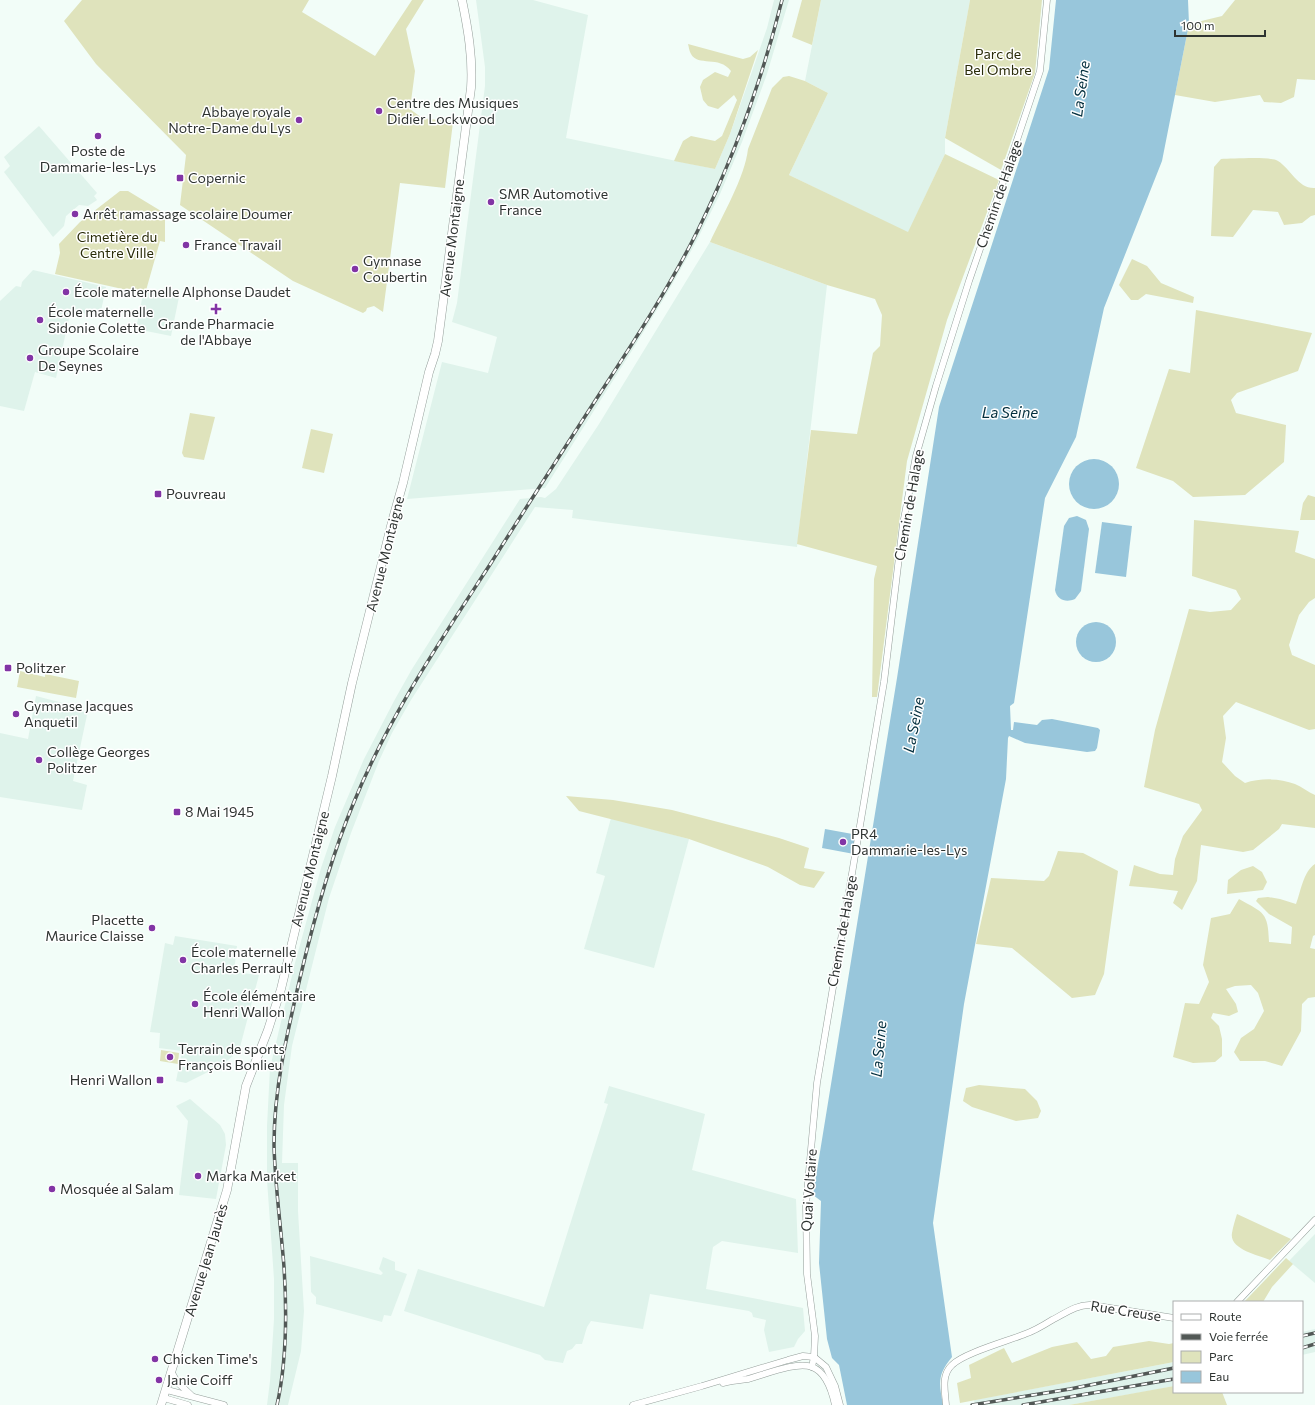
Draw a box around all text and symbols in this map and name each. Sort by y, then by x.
scale bar [1175,12,1265,38]
text: 100 m [1181,18,1215,32]
park label: Parc de Bel Ombre [964,45,1032,78]
water label: La Seine [1067,60,1093,118]
place label: Centre des Musiques Didier Lockwood [387,94,519,127]
place label: Abbaye royale Notre-Dame du Lys [168,103,291,136]
marker: Centre des Musiques Didier Lockwood [374,106,384,116]
marker: Abbaye royale Notre-Dame du Lys [294,115,304,125]
marker: Poste de Dammarie-les-Lys [93,131,103,141]
street label: Chemin de Halage [972,138,1025,250]
place label: Poste de Dammarie-les-Lys [40,142,156,175]
place label: Copernic [188,169,246,186]
marker: Copernic [175,173,185,183]
street label: Avenue Montaigne [436,178,467,298]
place label: SMR Automotive France [499,185,608,218]
marker: SMR Automotive France [486,197,496,207]
place label: Arrêt ramassage scolaire Doumer [83,205,293,222]
marker: Arrêt ramassage scolaire Doumer [70,209,80,219]
park label: Cimetière du Centre Ville [77,228,157,261]
place label: France Travail [194,236,282,253]
marker: France Travail [181,240,191,250]
place label: Gymnase Coubertin [363,252,427,285]
marker: Gymnase Coubertin [350,264,360,274]
place label: École maternelle Alphonse Daudet [74,283,291,300]
marker: École maternelle Alphonse Daudet [61,287,71,297]
place label: École maternelle Sidonie Colette [48,303,153,336]
marker: Grande Pharmacie de l'Abbaye [211,304,221,314]
marker: École maternelle Sidonie Colette [35,315,45,325]
place label: Grande Pharmacie de l'Abbaye [158,315,274,348]
place label: Groupe Scolaire De Seynes [38,341,139,374]
marker: Groupe Scolaire De Seynes [25,353,35,363]
water label: La Seine [982,403,1038,421]
street label: Chemin de Halage [890,448,927,562]
place label: Pouvreau [166,485,226,502]
marker: Pouvreau [153,489,163,499]
street label: Avenue Montaigne [362,494,407,614]
place label: Politzer [16,659,66,676]
marker: Politzer [3,663,13,673]
water label: La Seine [899,695,927,754]
place label: Gymnase Jacques Anquetil [24,697,133,730]
marker: Gymnase Jacques Anquetil [11,709,21,719]
place label: Collège Georges Politzer [47,743,150,776]
marker: Collège Georges Politzer [34,755,44,765]
place label: 8 Mai 1945 [185,803,254,820]
marker: 8 Mai 1945 [172,807,182,817]
street label: Avenue Montaigne [287,809,332,929]
place label: PR4 Dammarie-les-Lys [851,825,967,858]
marker: PR4 Dammarie-les-Lys [838,837,848,847]
street label: Chemin de Halage [823,874,860,988]
place label: Placette Maurice Claisse [45,911,144,944]
marker: Placette Maurice Claisse [147,923,157,933]
place label: École maternelle Charles Perrault [191,943,296,976]
marker: École maternelle Charles Perrault [178,955,188,965]
place label: École élémentaire Henri Wallon [203,987,316,1020]
marker: École élémentaire Henri Wallon [190,999,200,1009]
water label: La Seine [867,1020,889,1078]
place label: Terrain de sports François Bonlieu [178,1040,285,1073]
marker: Terrain de sports François Bonlieu [165,1052,175,1062]
place label: Henri Wallon [70,1071,152,1088]
marker: Henri Wallon [155,1075,165,1085]
street label: Quai Voltaire [797,1148,820,1232]
place label: Marka Market [206,1167,297,1184]
marker: Marka Market [193,1171,203,1181]
place label: Mosquée al Salam [60,1180,174,1197]
marker: Mosquée al Salam [47,1184,57,1194]
street label: Avenue Jean Jaurès [180,1201,231,1318]
street label: Rue Creuse [1090,1297,1163,1324]
legend [1173,1301,1303,1393]
text: Route [1209,1309,1242,1323]
text: Voie ferrée [1209,1329,1268,1343]
text: Parc [1209,1349,1233,1363]
place label: Chicken Time's [163,1350,258,1367]
marker: Chicken Time's [150,1354,160,1364]
text: Eau [1209,1369,1229,1383]
place label: Janie Coiff [167,1371,233,1388]
marker: Janie Coiff [154,1375,164,1385]

